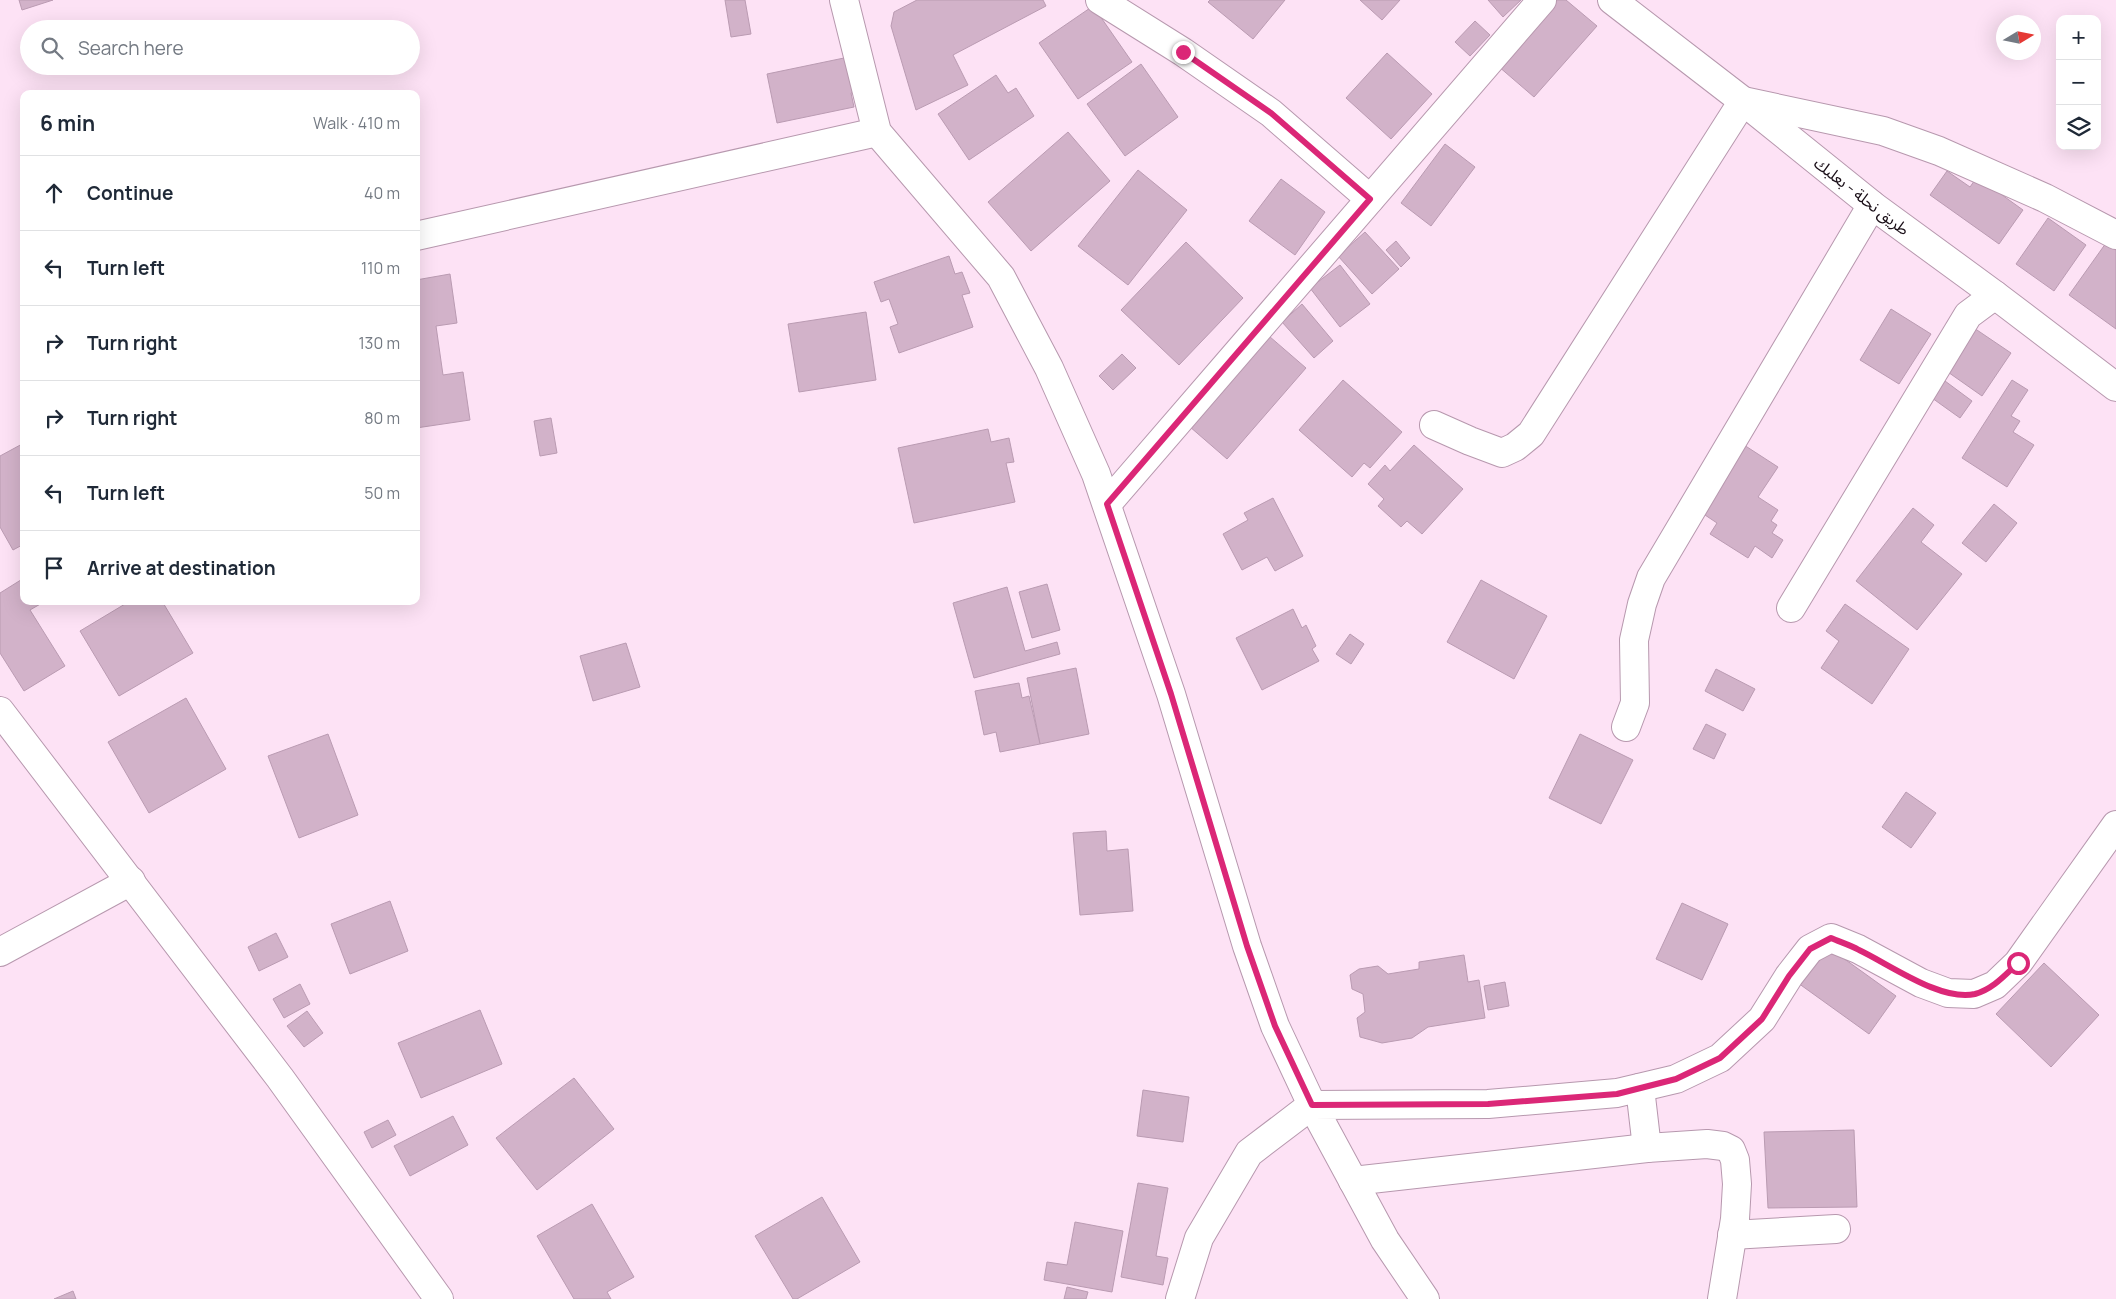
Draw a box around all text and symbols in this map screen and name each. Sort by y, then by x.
north arrow [1996,15,2041,60]
map controls [2056,15,2101,150]
button: + [2056,15,2101,60]
search box [20,20,420,75]
icon: search [38,34,66,62]
text: Search here [78,35,184,61]
route end [1172,41,1195,64]
button: − [2056,60,2101,105]
button: layers [2056,105,2101,150]
text: 6 min [40,109,95,137]
text: Walk · 410 m [313,112,400,134]
street label: طريق نحلة - بعلبك [1810,152,1914,240]
icon: ahead [40,179,68,207]
text: Continue [87,180,173,206]
text: 40 m [364,182,400,204]
icon: left [40,254,68,282]
text: Turn left [87,255,165,281]
text: 110 m [361,257,400,279]
icon: right [40,329,68,357]
text: Turn right [87,330,177,356]
text: 130 m [358,332,400,354]
icon: right [40,404,68,432]
text: Turn right [87,405,177,431]
text: 80 m [364,407,400,429]
icon: left [40,479,68,507]
text: Turn left [87,480,165,506]
text: 50 m [364,482,400,504]
icon: arrive [40,554,68,582]
text: Arrive at destination [87,555,276,581]
route start [2007,952,2030,975]

